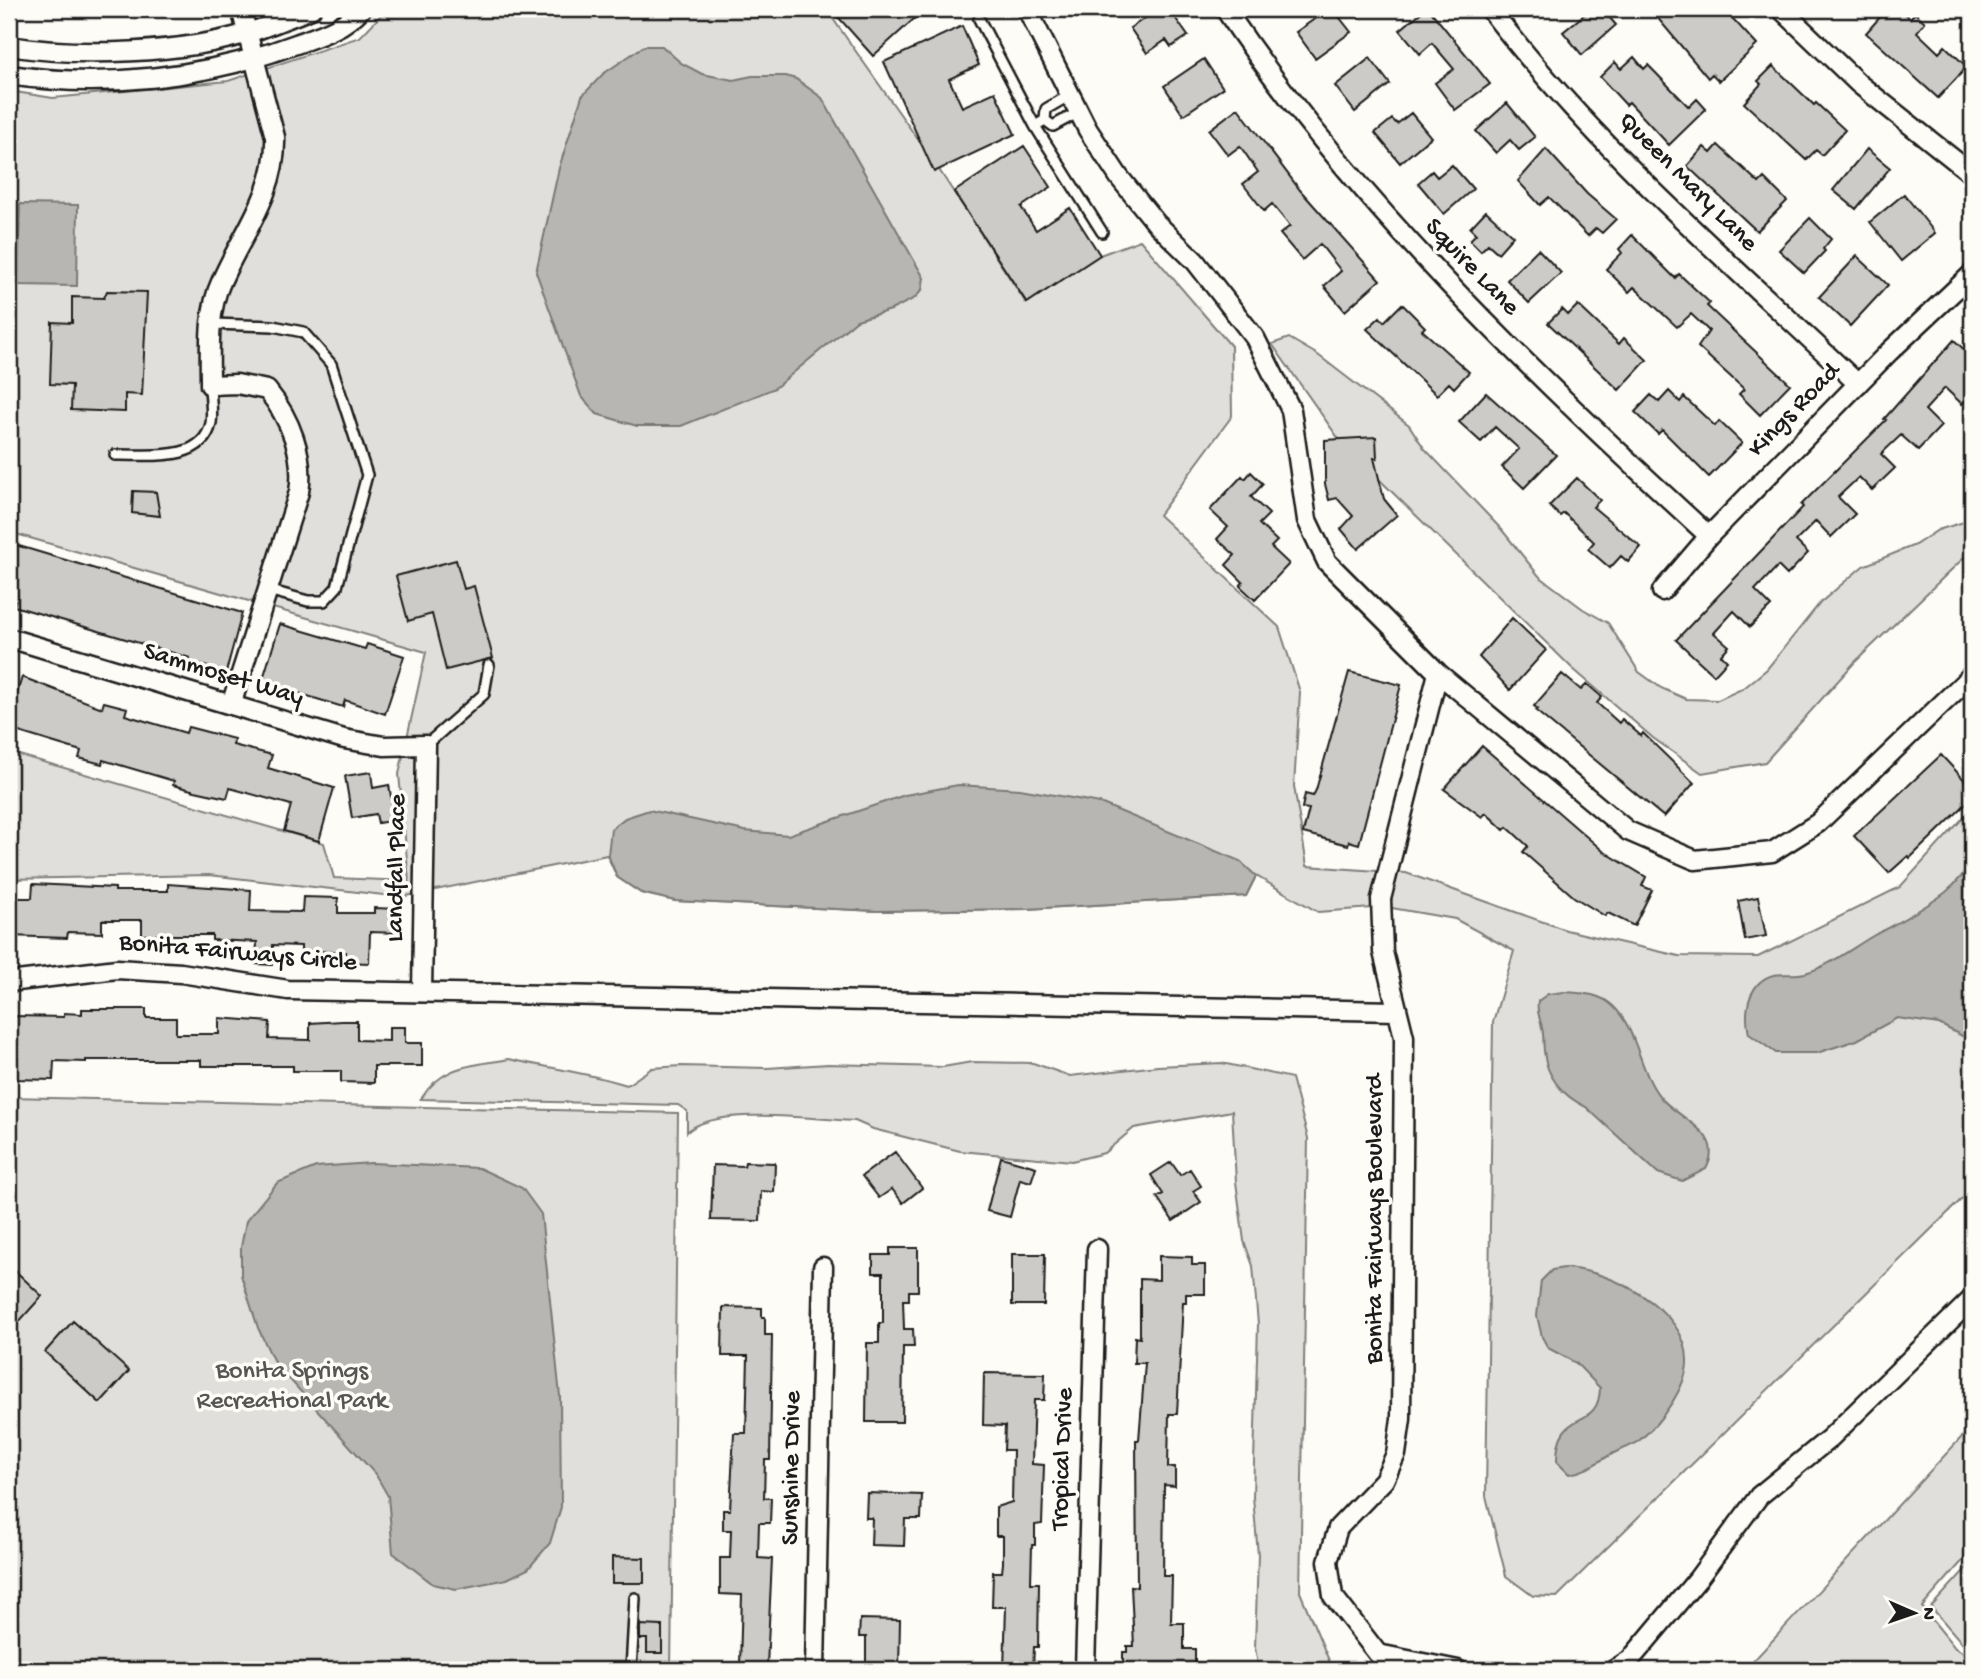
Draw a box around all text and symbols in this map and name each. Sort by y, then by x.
street label: Queen Mary Lane [1610,106,1764,260]
street label: Squire Lane [1417,213,1526,324]
street label: Kings Road [1742,356,1849,465]
street label: Sammoset Way [139,637,307,715]
street label: Landfall Place [381,793,415,942]
street label: Bonita Fairways Circle [117,928,359,980]
street label: Bonita Fairways Boulevard [1361,1072,1392,1365]
park label: Bonita Springs Recreational Park [197,1357,390,1418]
street label: Tropical Drive [1046,1386,1082,1533]
street label: Sunshine Drive [776,1390,810,1545]
north arrow [1880,1578,1950,1648]
text: N [1916,1607,1939,1620]

